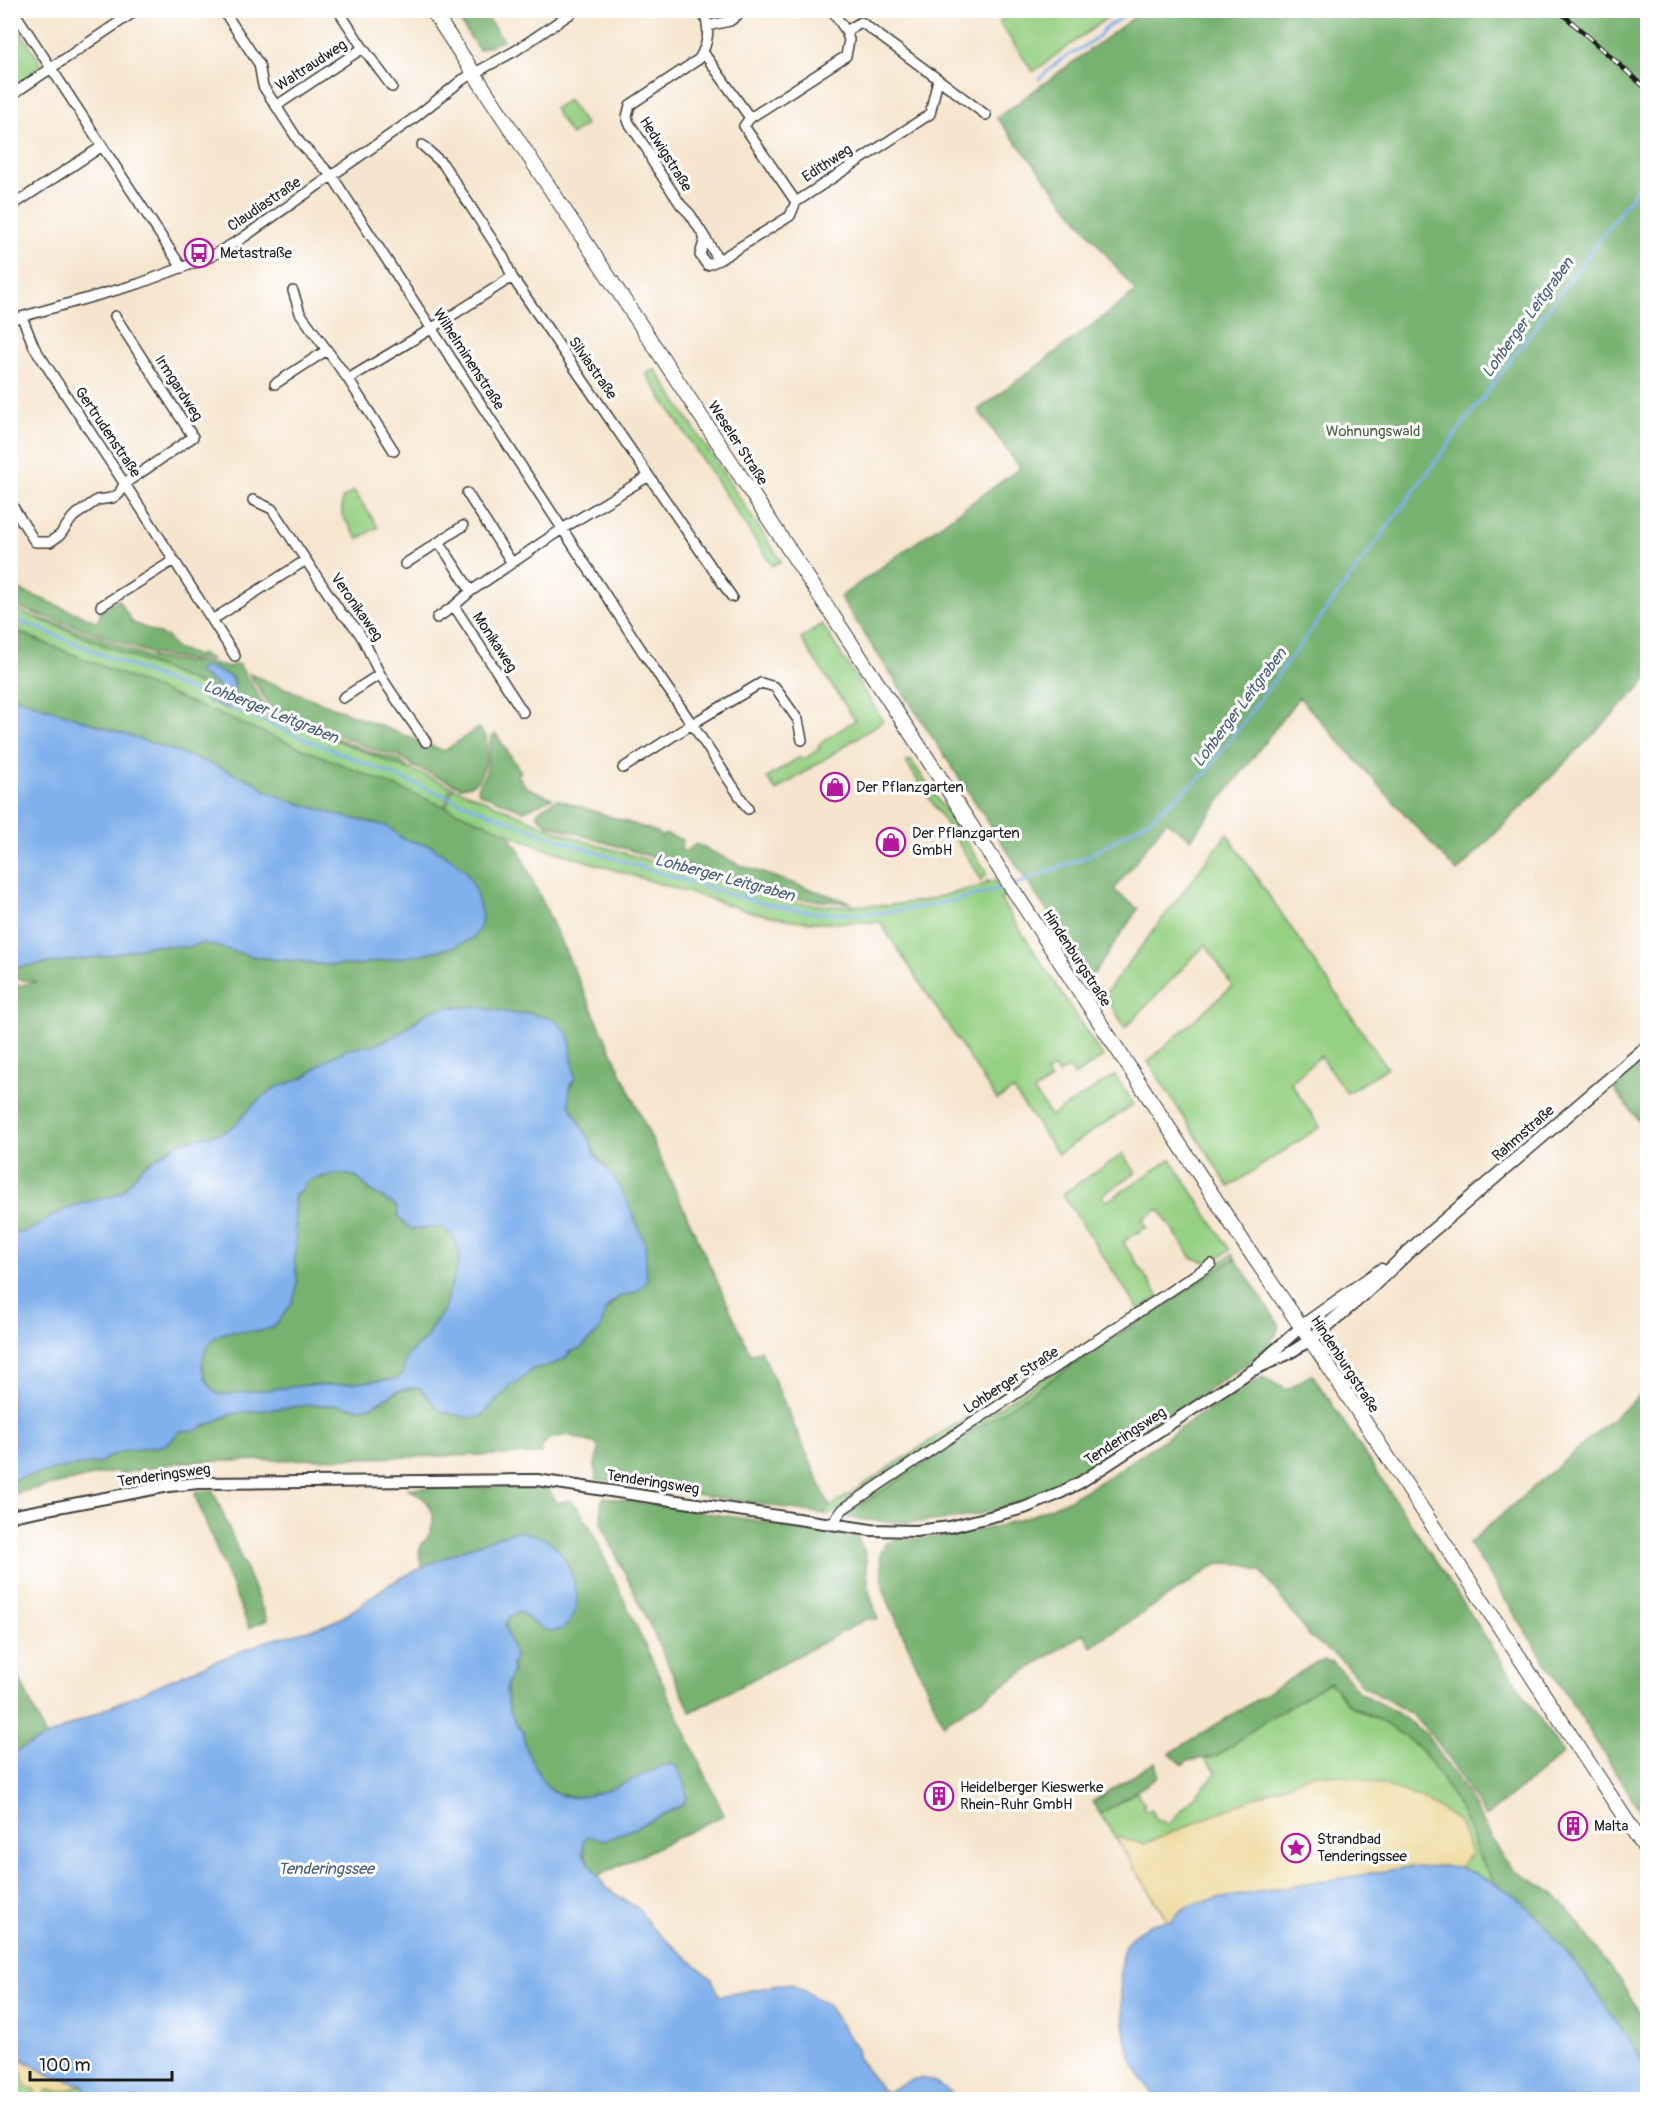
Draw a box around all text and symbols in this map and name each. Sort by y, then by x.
street label: Waltraudweg [272,35,351,96]
street label: Hedwigstraße [635,113,696,196]
street label: Edithweg [799,140,856,187]
street label: Claudiastraße [224,173,305,236]
bus stop icon: Metastraße [183,237,215,269]
place label: Metastraße [220,244,292,263]
water label: Lohberger Leitgraben [1478,253,1579,382]
street label: Wilhelminenstraße [429,305,509,414]
street label: Silviastraße [564,333,621,404]
street label: Irmgardweg [150,352,207,425]
street label: Gertrudenstraße [70,383,145,482]
street label: Weseler Straße [703,398,772,489]
park label: Wohnungswald [1326,422,1420,441]
street label: Veronikaweg [326,570,387,645]
street label: Monikaweg [468,609,521,676]
water label: Lohberger Leitgraben [1189,643,1292,771]
water label: Lohberger Leitgraben [200,676,342,748]
shop icon: Der Pflanzgarten [819,771,851,803]
place label: Der Pflanzgarten [856,778,964,797]
place label: Der Pflanzgarten GmbH [912,824,1020,860]
shop icon: Der Pflanzgarten GmbH [875,826,907,858]
water label: Lohberger Leitgraben [653,850,798,906]
street label: Hindenburgstraße [1038,906,1115,1011]
street label: Rahmstraße [1488,1101,1559,1166]
street label: Hindenburgstraße [1306,1312,1383,1417]
street label: Lohberger Straße [960,1342,1063,1418]
street label: Tenderingsweg [1081,1403,1170,1470]
street label: Tenderingsweg [116,1460,212,1491]
street label: Tenderingsweg [605,1466,701,1499]
place label: Heidelberger Kieswerke Rhein-Ruhr GmbH [960,1778,1104,1814]
building icon: Heidelberger Kieswerke Rhein-Ruhr GmbH [923,1780,955,1812]
building icon: Malta [1557,1810,1589,1842]
place label: Malta [1594,1817,1628,1836]
place label: Strandbad Tenderingssee [1317,1830,1408,1866]
place icon: Strandbad Tenderingssee [1280,1832,1312,1864]
water label: Tenderingssee [278,1859,376,1879]
scale bar [30,2044,172,2082]
text: 100 m [39,2054,91,2077]

